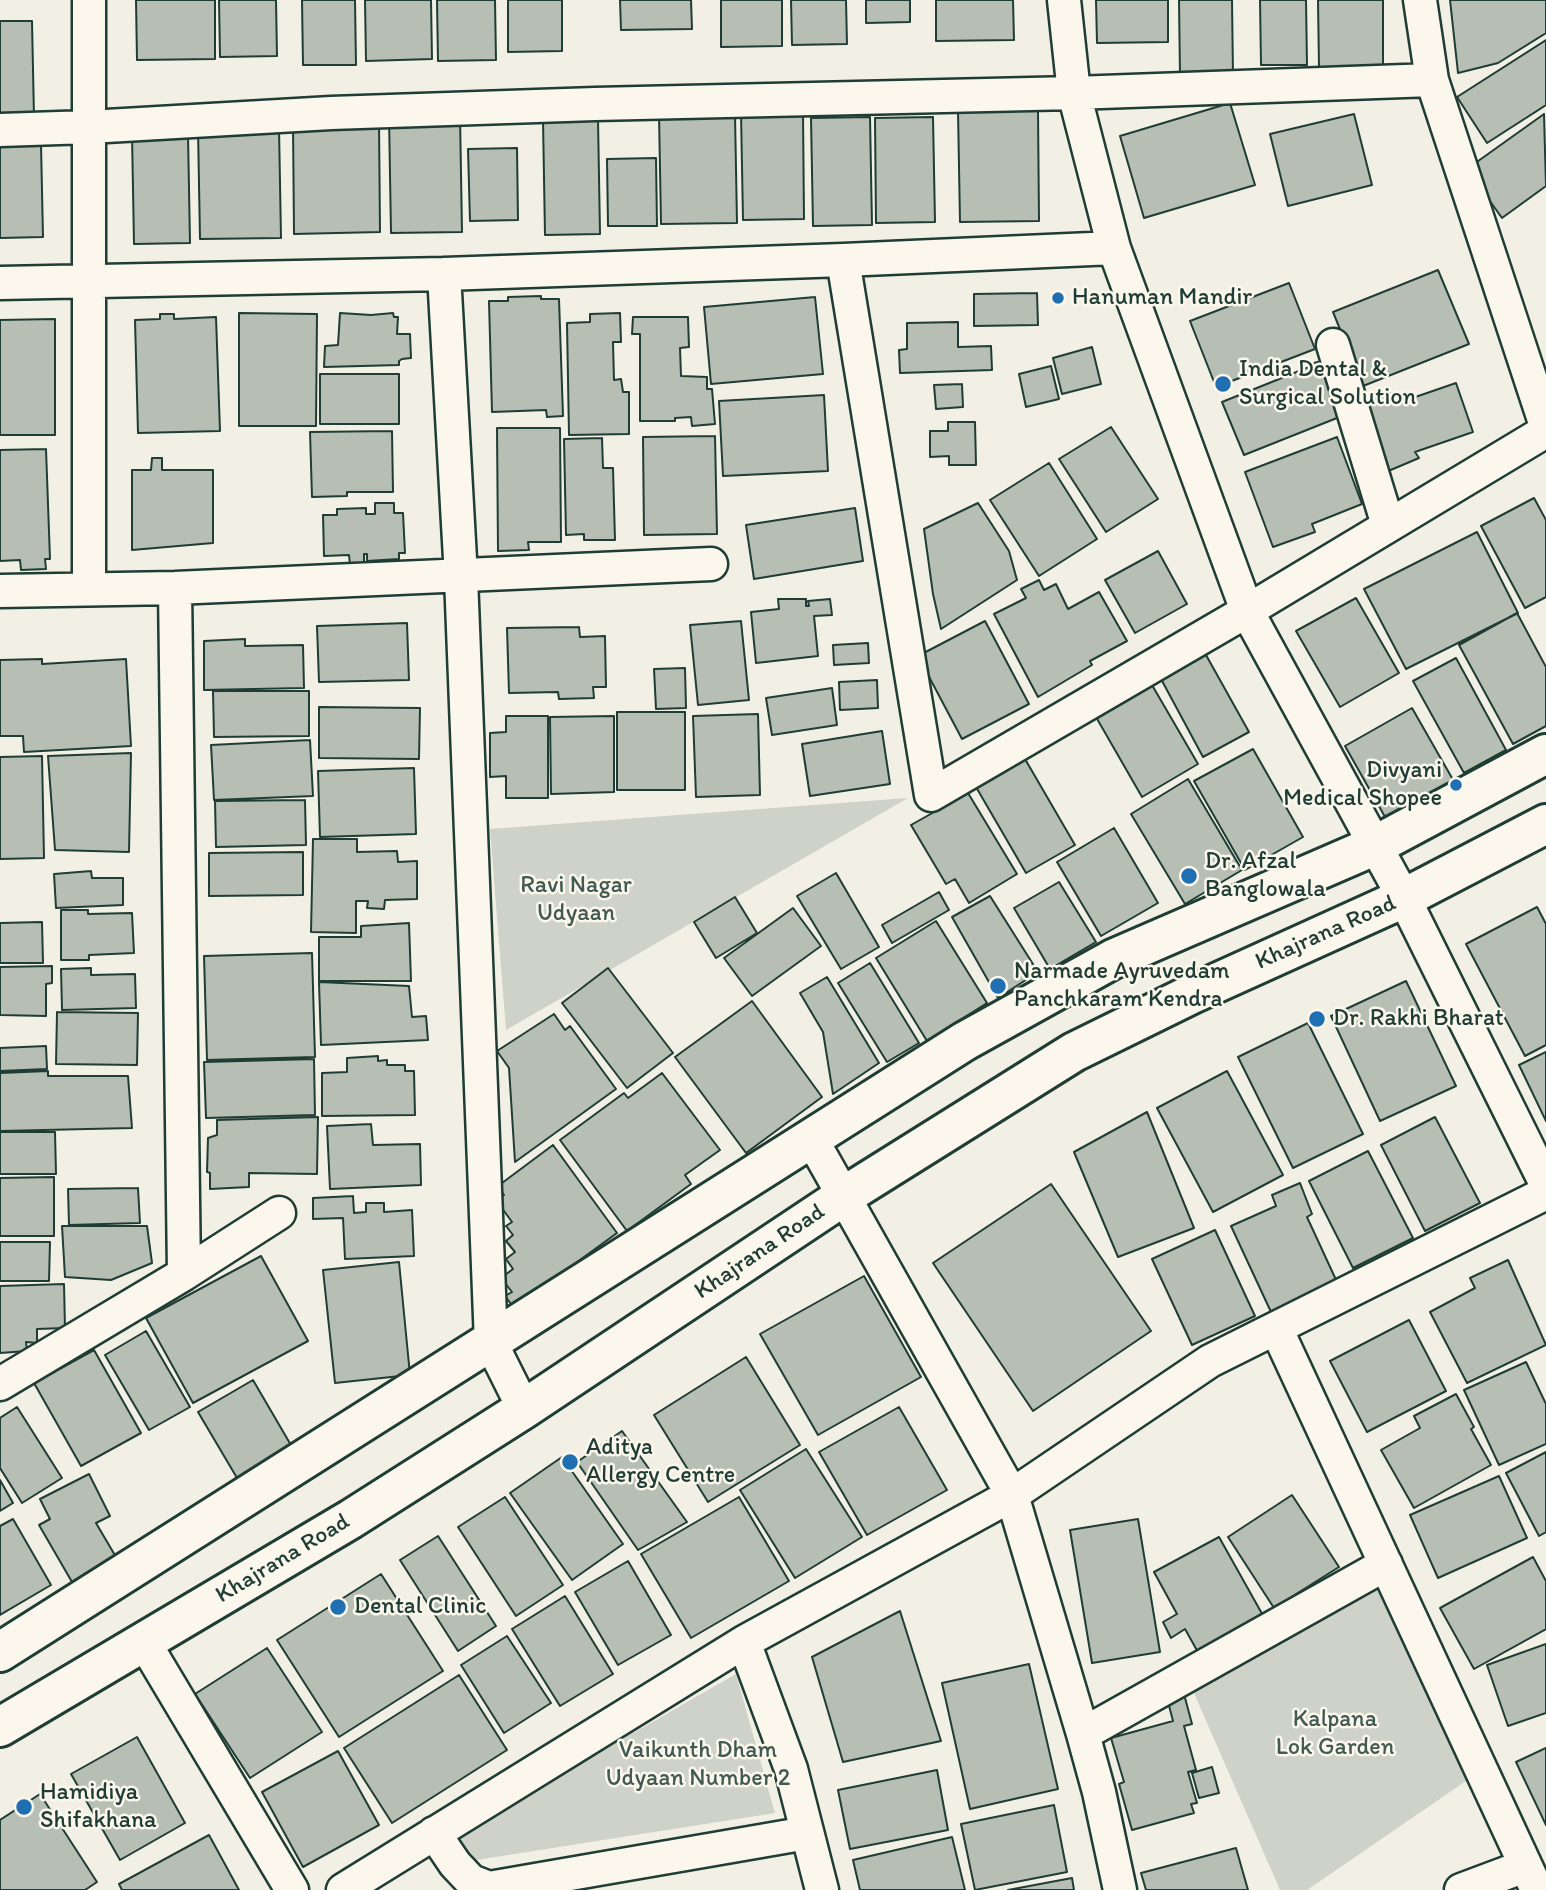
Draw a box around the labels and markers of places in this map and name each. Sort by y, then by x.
place label: Hanuman Mandir [1072,284,1252,312]
marker: Hanuman Mandir [1050,290,1066,306]
place label: India Dental & Surgical Solution [1239,356,1416,412]
marker: India Dental & Surgical Solution [1213,374,1233,394]
place label: Divyani Medical Shopee [1283,757,1442,813]
marker: Divyani Medical Shopee [1448,777,1464,793]
place label: Dr. Afzal Banglowala [1205,848,1326,904]
marker: Dr. Afzal Banglowala [1179,866,1199,886]
place label: Narmade Ayruvedam Panchkaram Kendra [1014,958,1230,1014]
marker: Narmade Ayruvedam Panchkaram Kendra [988,976,1008,996]
place label: Dr. Rakhi Bharat [1333,1005,1504,1033]
marker: Dr. Rakhi Bharat [1307,1009,1327,1029]
place label: Aditya Allergy Centre [586,1434,735,1490]
marker: Aditya Allergy Centre [560,1452,580,1472]
place label: Dental Clinic [354,1593,486,1621]
marker: Dental Clinic [328,1597,348,1617]
place label: Hamidiya Shifakhana [40,1779,156,1835]
marker: Hamidiya Shifakhana [14,1797,34,1817]

